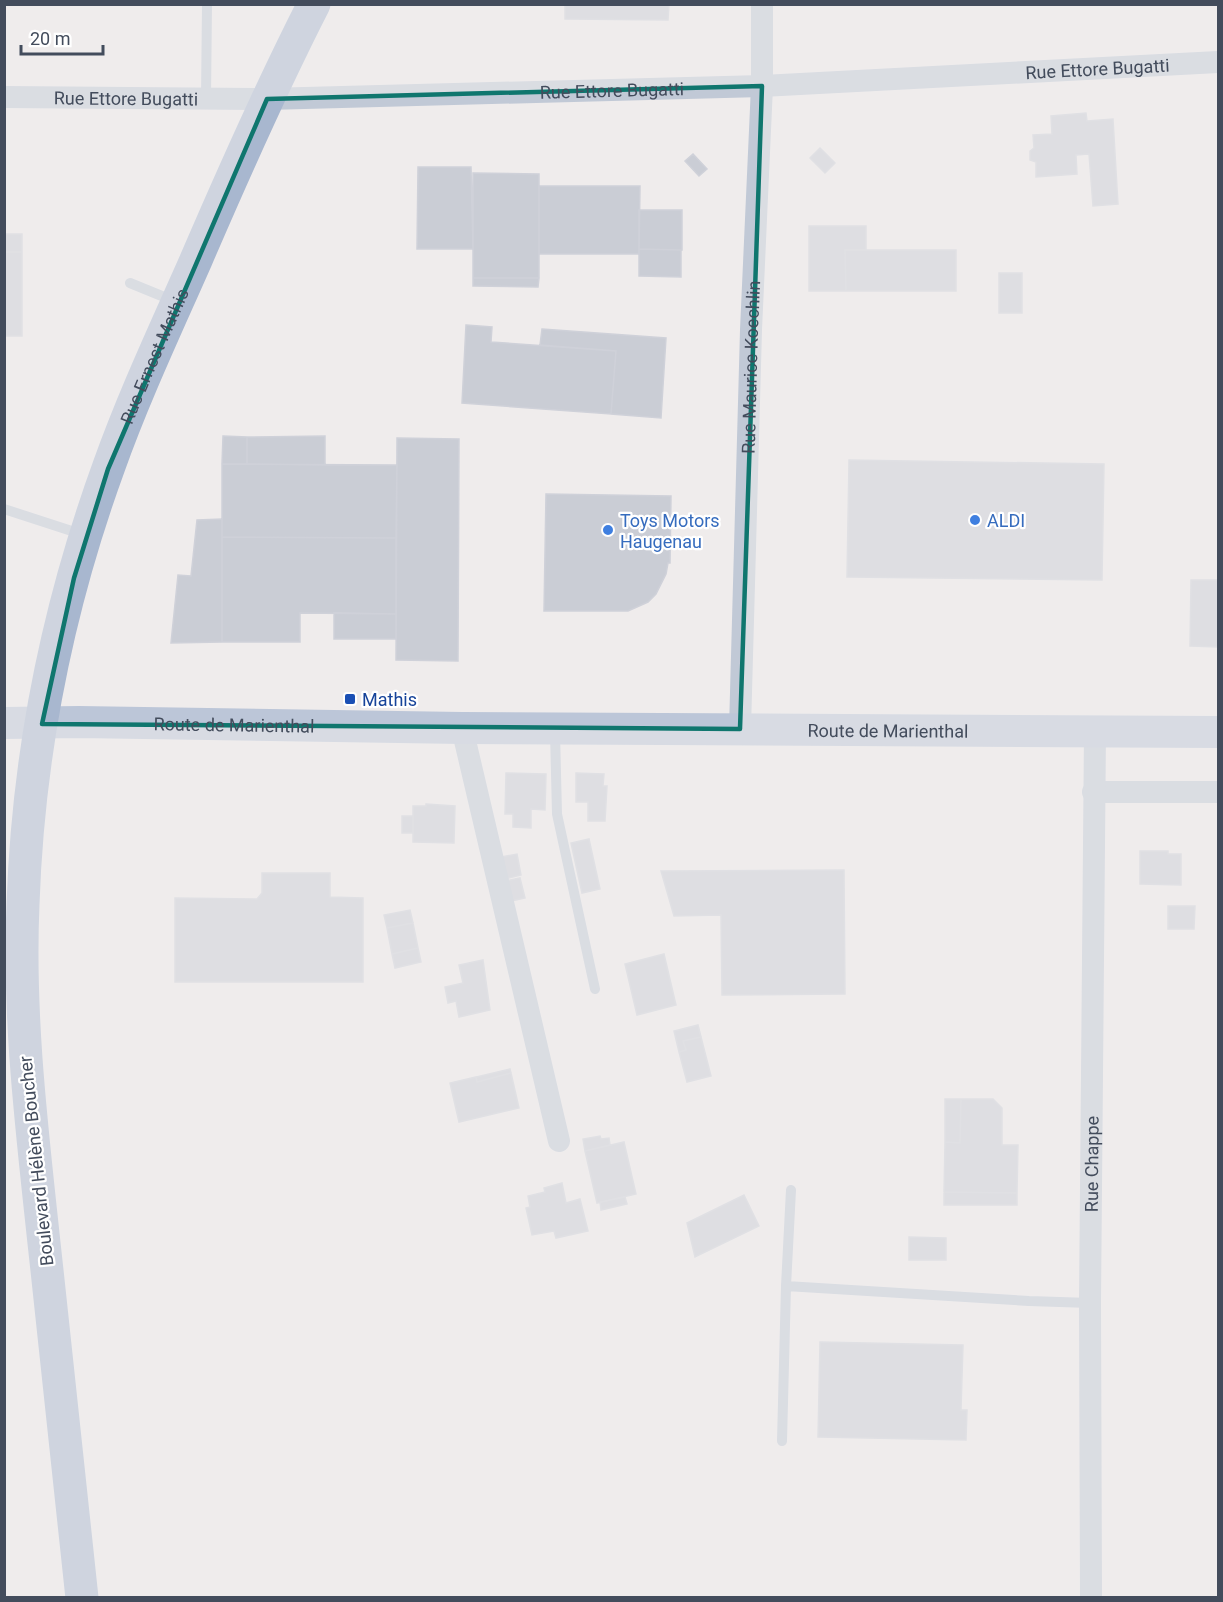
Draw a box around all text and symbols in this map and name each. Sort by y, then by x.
scale bar [21,18,104,56]
text: 20 m [30,28,70,49]
street label: Rue Ettore Bugatti [1025,54,1170,83]
street label: Rue Ettore Bugatti [539,78,684,102]
street label: Rue Ettore Bugatti [54,87,198,109]
street label: Rue Maurice Koechlin [737,280,764,454]
street label: Rue Ernest Mathis [116,285,193,427]
place label: Toys Motors Haugenau [620,510,720,552]
place label: ALDI [987,510,1025,531]
marker: ALDI [968,513,982,527]
marker: Toys Motors Haugenau [601,523,615,537]
place label: Mathis [362,689,417,710]
marker: Mathis [343,692,357,706]
street label: Route de Marienthal [153,713,315,736]
street label: Route de Marienthal [807,719,968,741]
street label: Boulevard Hélène Boucher [15,1055,57,1267]
street label: Rue Chappe [1080,1116,1102,1212]

